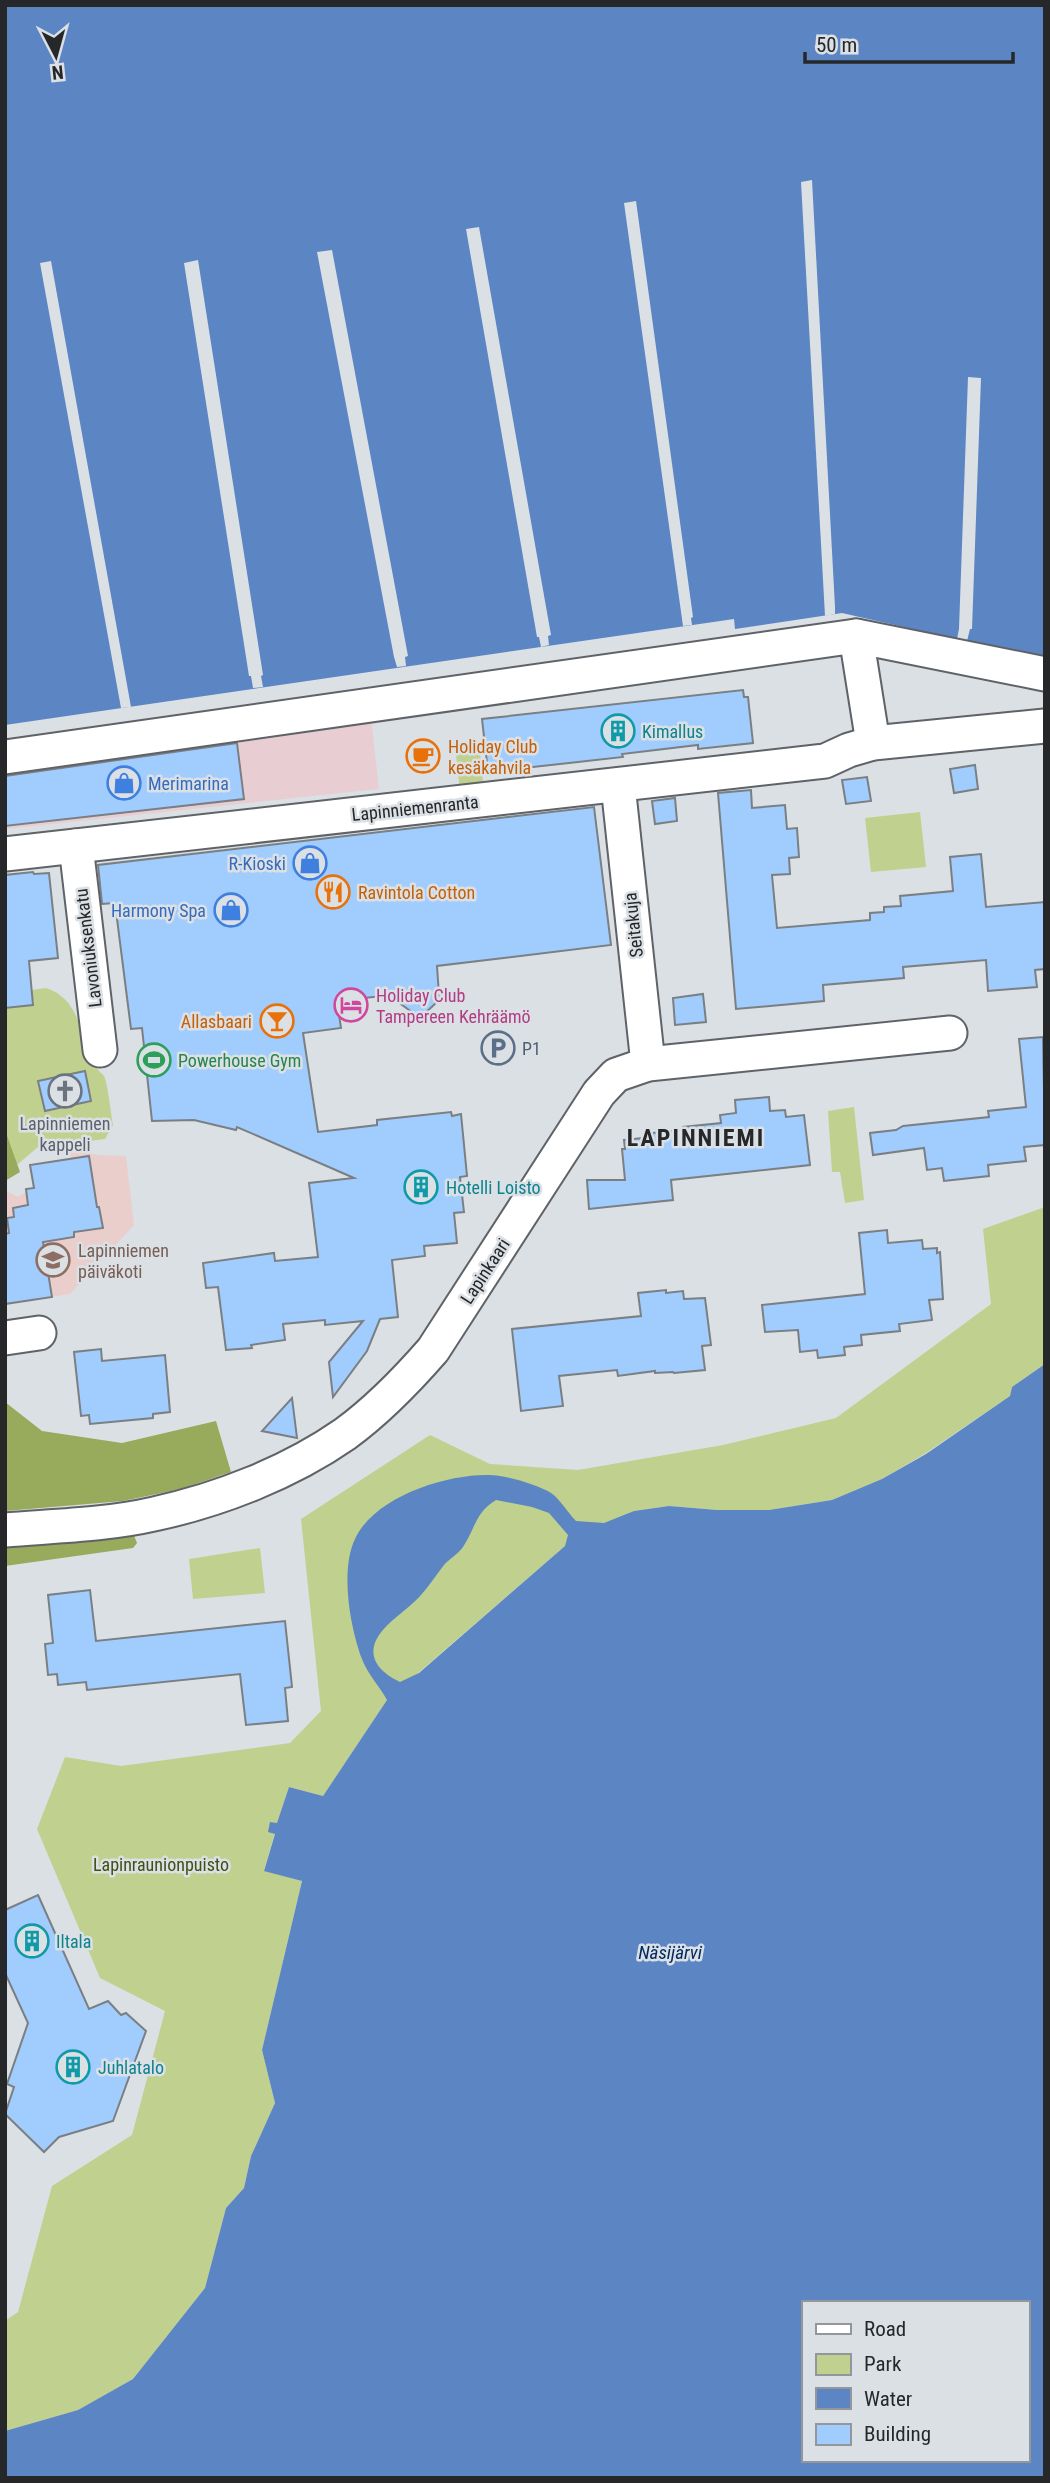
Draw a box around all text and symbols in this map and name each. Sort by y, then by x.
north arrow [21,21,91,91]
scale bar [805,21,1013,65]
text: 50 m [816,33,857,57]
text: N [51,60,65,84]
building icon: Kimallus [599,712,637,750]
place label: Kimallus [642,721,703,742]
place label: Holiday Club kesäkahvila [448,736,538,778]
cafe icon: Holiday Club kesäkahvila [404,737,442,775]
shop icon: Merimarina [105,764,143,802]
place label: Merimarina [148,773,229,794]
street label: Lapinniemenranta [351,791,479,825]
shop icon: R-Kioski [291,844,329,882]
place label: R-Kioski [229,853,286,874]
restaurant icon: Ravintola Cotton [314,873,352,911]
place label: Ravintola Cotton [358,882,475,903]
street label: Lavoniuksenkatu [70,887,106,1009]
shop icon: Harmony Spa [212,891,250,929]
street label: Seitakuja [619,891,647,959]
place label: Harmony Spa [111,900,206,921]
place label: Holiday Club Tampereen Kehräämö [376,985,531,1027]
hotel icon: Holiday Club Tampereen Kehräämö [332,986,370,1024]
bar icon: Allasbaari [258,1002,296,1040]
place label: Allasbaari [181,1011,252,1032]
parking icon: P1 [479,1029,517,1067]
place label: P1 [522,1038,541,1059]
sports icon: Powerhouse Gym [135,1041,173,1079]
place label: Powerhouse Gym [178,1050,301,1071]
church icon: Lapinniemen kappeli [46,1072,84,1110]
place label: Lapinniemen kappeli [20,1113,110,1155]
district label: LAPINNIEMI [627,1124,765,1152]
building icon: Hotelli Loisto [402,1168,440,1206]
place label: Hotelli Loisto [446,1177,541,1198]
street label: Lapinkaari [456,1234,514,1308]
place label: Lapinniemen päiväkoti [78,1240,169,1282]
school or university icon: Lapinniemen päiväkoti [34,1241,72,1279]
park label: Lapinraunionpuisto [93,1854,229,1875]
building icon: Iltala [13,1922,51,1960]
place label: Iltala [56,1931,91,1952]
water label: Näsijärvi [638,1941,703,1964]
building icon: Juhlatalo [54,2048,92,2086]
place label: Juhlatalo [98,2057,164,2078]
legend [802,2301,1029,2462]
text: Road [864,2317,906,2341]
text: Park [864,2352,902,2376]
text: Water [864,2387,912,2411]
text: Building [864,2422,931,2446]

